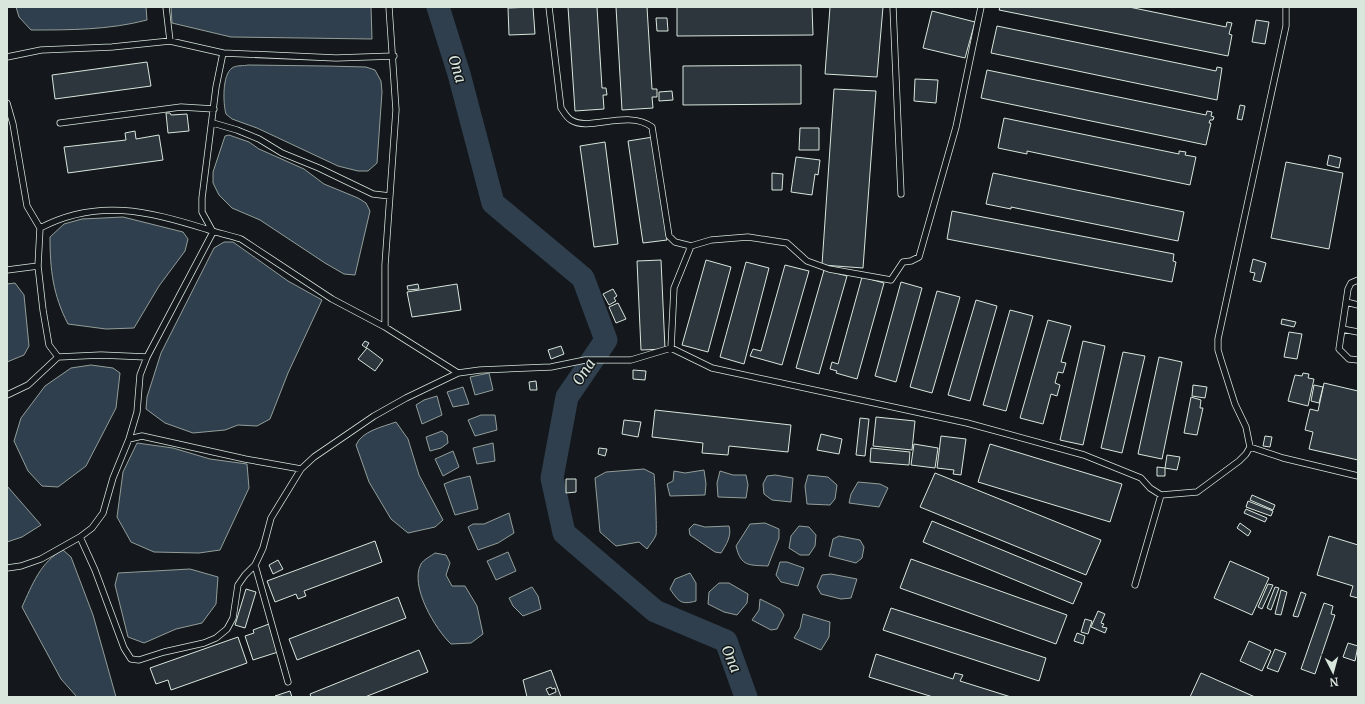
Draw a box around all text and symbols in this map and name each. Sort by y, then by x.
water label: Ona [444,53,471,85]
water label: Ona [568,355,599,389]
water label: Ona [717,642,746,675]
north arrow [1313,652,1353,692]
text: N [1329,675,1339,689]

